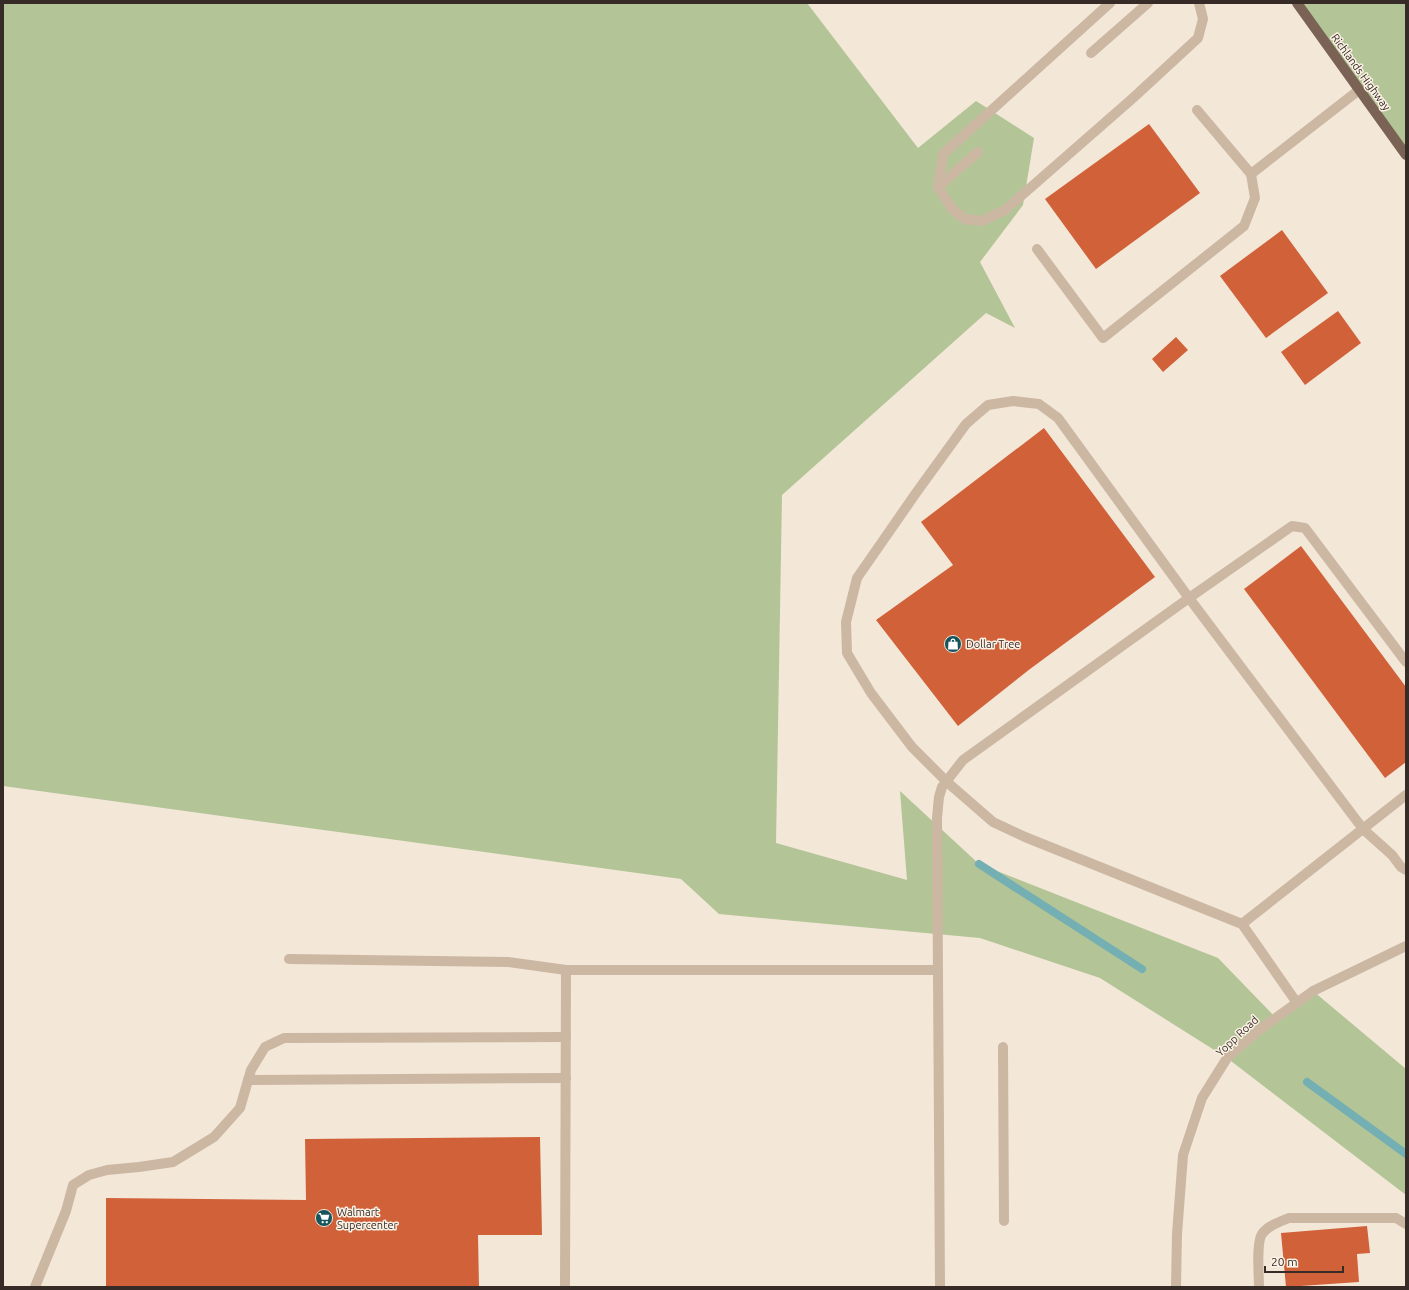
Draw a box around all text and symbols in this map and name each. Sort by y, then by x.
street label: Richlands Highway [1329,31,1393,113]
shop icon: Dollar Tree [943,634,963,654]
place label: Dollar Tree [966,638,1020,650]
street label: Yopp Road [1213,1014,1261,1058]
place label: Walmart Supercenter [337,1206,399,1231]
supermarket icon: Walmart Supercenter [314,1208,334,1228]
scale bar [1265,1248,1343,1274]
text: 20 m [1271,1255,1298,1268]

